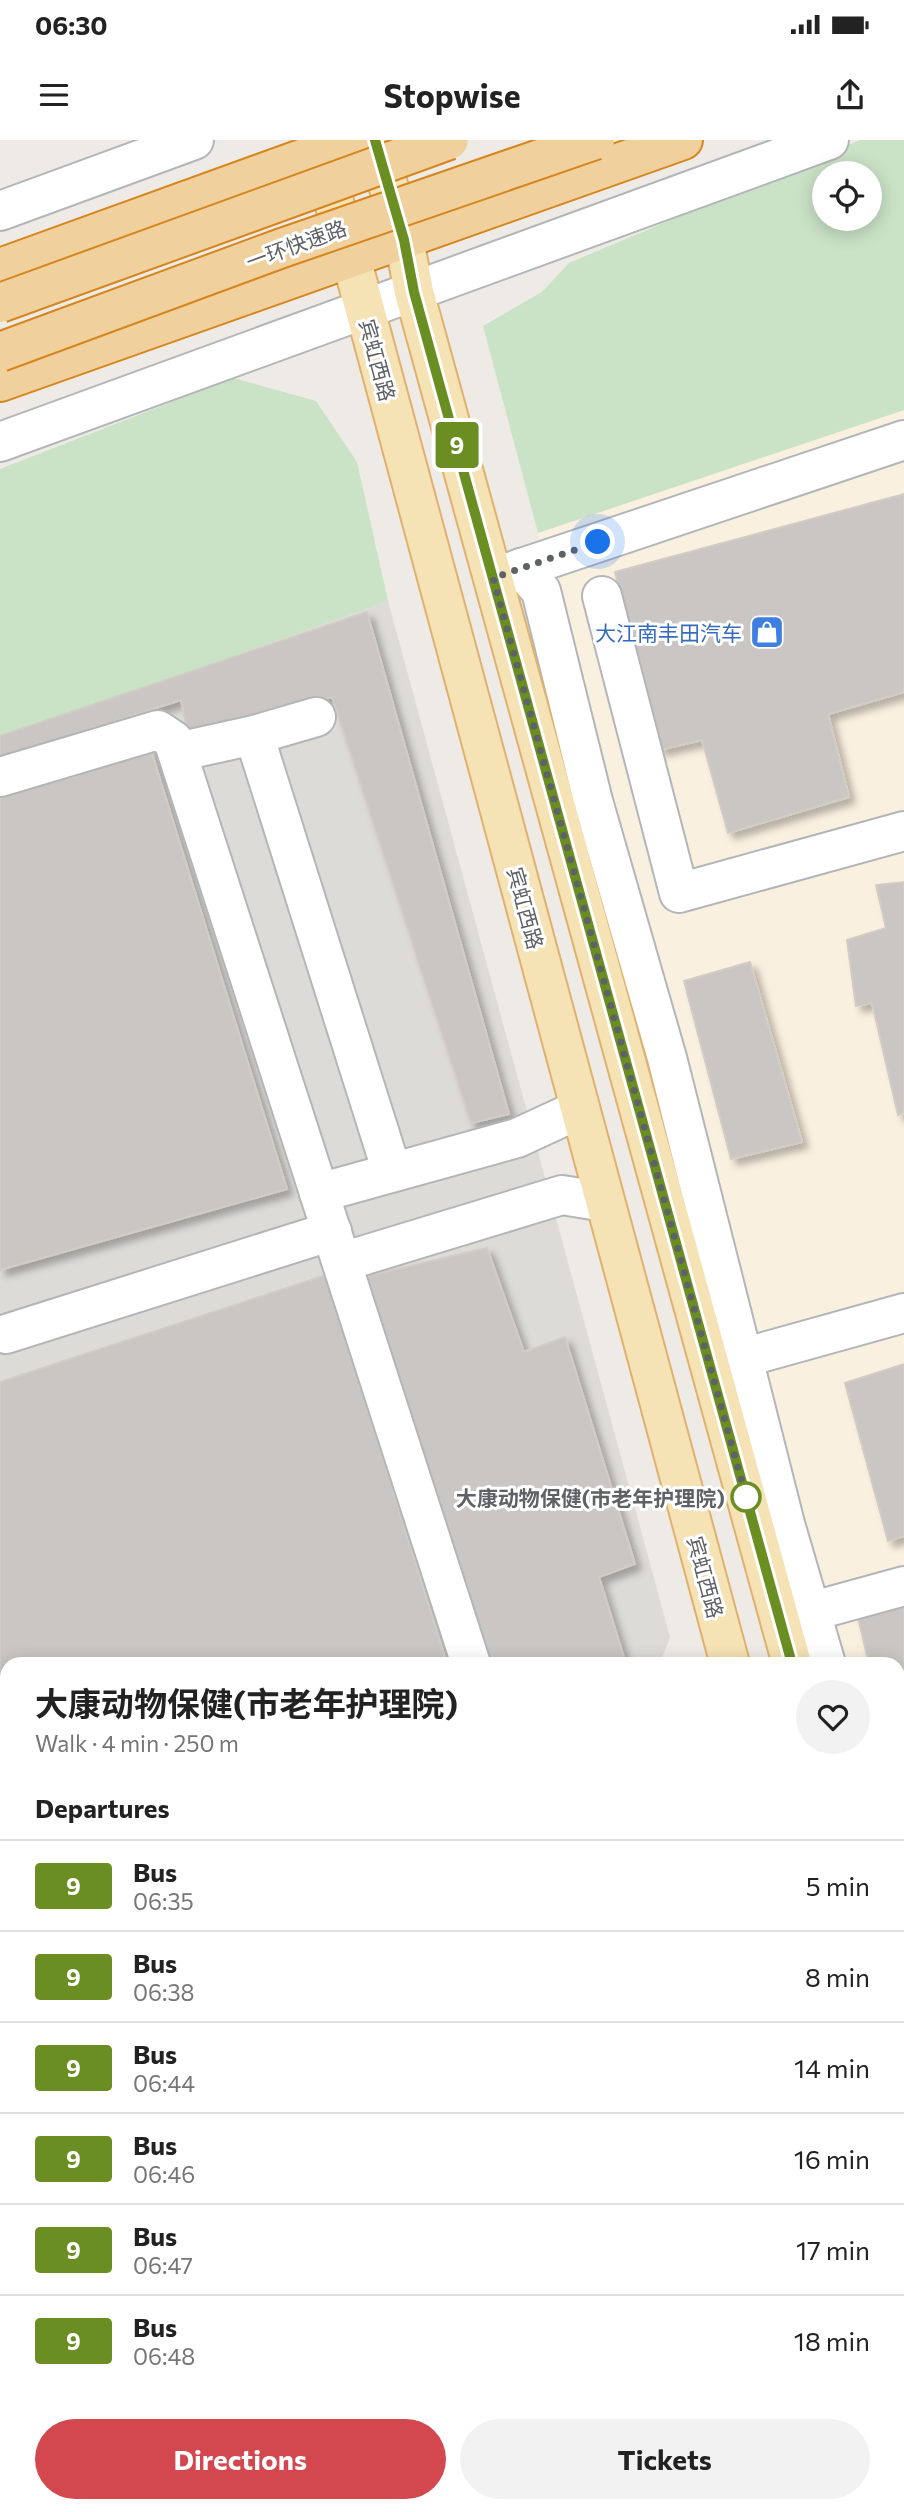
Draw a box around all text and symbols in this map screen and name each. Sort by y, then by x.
text: 06:30 [35,9,108,40]
text: Stopwise [383,75,521,115]
icon: menu [35,76,73,114]
icon: share [831,76,869,114]
map controls [812,161,882,231]
button: locate [812,161,882,231]
street label: 一环快速路 [242,214,350,274]
street label: 宾虹西路 [355,316,401,404]
line badge: 9 [434,422,480,468]
text: 9 [450,430,464,459]
your location [580,524,615,559]
shop icon: 大江南丰田汽车 [748,613,786,651]
place label: 大江南丰田汽车 [595,620,742,645]
street label: 宾虹西路 [503,864,549,952]
marker: 大康动物保健(市老年护理院) [731,1482,761,1512]
place label: 大康动物保健(市老年护理院) [456,1485,725,1510]
street label: 宾虹西路 [683,1533,729,1621]
button: heart [796,1680,870,1754]
text: 大康动物保健(市老年护理院) [35,1682,458,1723]
text: Walk · 4 min · 250 m [35,1729,239,1757]
text: Departures [35,1792,170,1823]
text: Bus [133,1856,177,1887]
text: 5 min [806,1870,870,1901]
text: 9 [66,1871,81,1900]
text: 06:35 [133,1887,194,1915]
text: Bus [133,1947,177,1978]
text: 8 min [805,1961,870,1992]
text: 9 [66,1962,81,1991]
text: 06:38 [133,1978,194,2006]
text: Bus [133,2038,177,2069]
text: 14 min [794,2052,870,2083]
text: 9 [66,2053,81,2082]
text: 06:44 [133,2069,195,2097]
text: Bus [133,2129,177,2160]
text: 16 min [794,2143,870,2174]
text: 9 [66,2144,81,2173]
text: 06:46 [133,2160,195,2188]
text: Bus [133,2220,177,2251]
text: 17 min [796,2234,870,2265]
text: 9 [66,2235,81,2264]
text: 06:47 [133,2251,193,2279]
text: Bus [133,2311,177,2342]
text: 18 min [794,2325,870,2356]
text: 9 [66,2326,81,2355]
text: 06:48 [133,2342,195,2370]
button: Directions [35,2419,446,2499]
button: Tickets [460,2419,870,2499]

